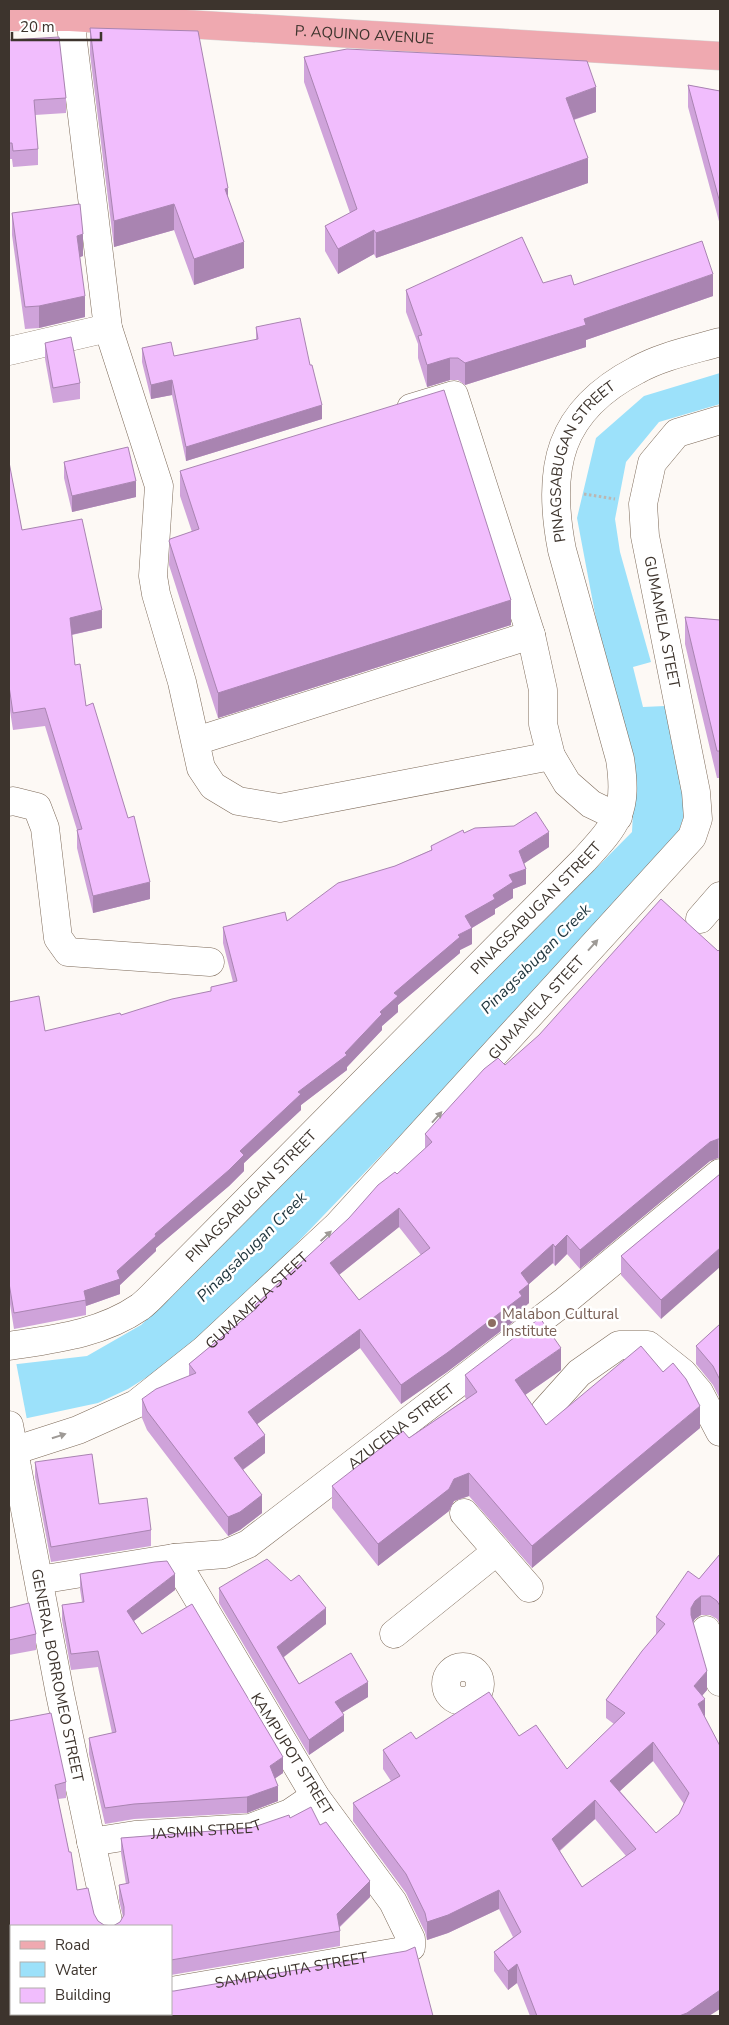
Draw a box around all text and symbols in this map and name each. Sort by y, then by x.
scale bar [12,10,101,42]
text: 20 m [20,17,55,37]
street label: P. AQUINO AVENUE [294,21,435,49]
street label: PINAGSABUGAN STREET [546,376,619,544]
street label: GUMAMELA STEET [639,554,685,690]
street label: PINAGSABUGAN STREET [466,838,606,979]
water label: Pinagsabugan Creek [476,898,597,1019]
one-way arrow [588,938,599,951]
street label: GUMAMELA STEET [484,951,589,1064]
one-way arrow [431,1111,443,1123]
street label: PINAGSABUGAN STREET [181,1126,321,1267]
water label: Pinagsabugan Creek [192,1186,313,1307]
one-way arrow [320,1230,332,1242]
street label: GUMAMELA STEET [201,1248,313,1354]
place label: Malabon Cultural Institute [502,1304,619,1341]
marker: Malabon Cultural Institute [486,1317,498,1329]
street label: AZUCENA STREET [344,1379,459,1474]
one-way arrow [52,1432,67,1440]
street label: GENERAL BORROMEO STREET [26,1567,88,1784]
street label: KAMPUPOT STREET [246,1689,338,1819]
street label: JASMIN STREET [149,1815,265,1844]
legend [10,1925,172,2015]
text: Road [55,1935,90,1955]
street label: SAMPAGUITA STREET [213,1947,369,1993]
text: Water [55,1960,98,1980]
text: Building [55,1985,111,2005]

